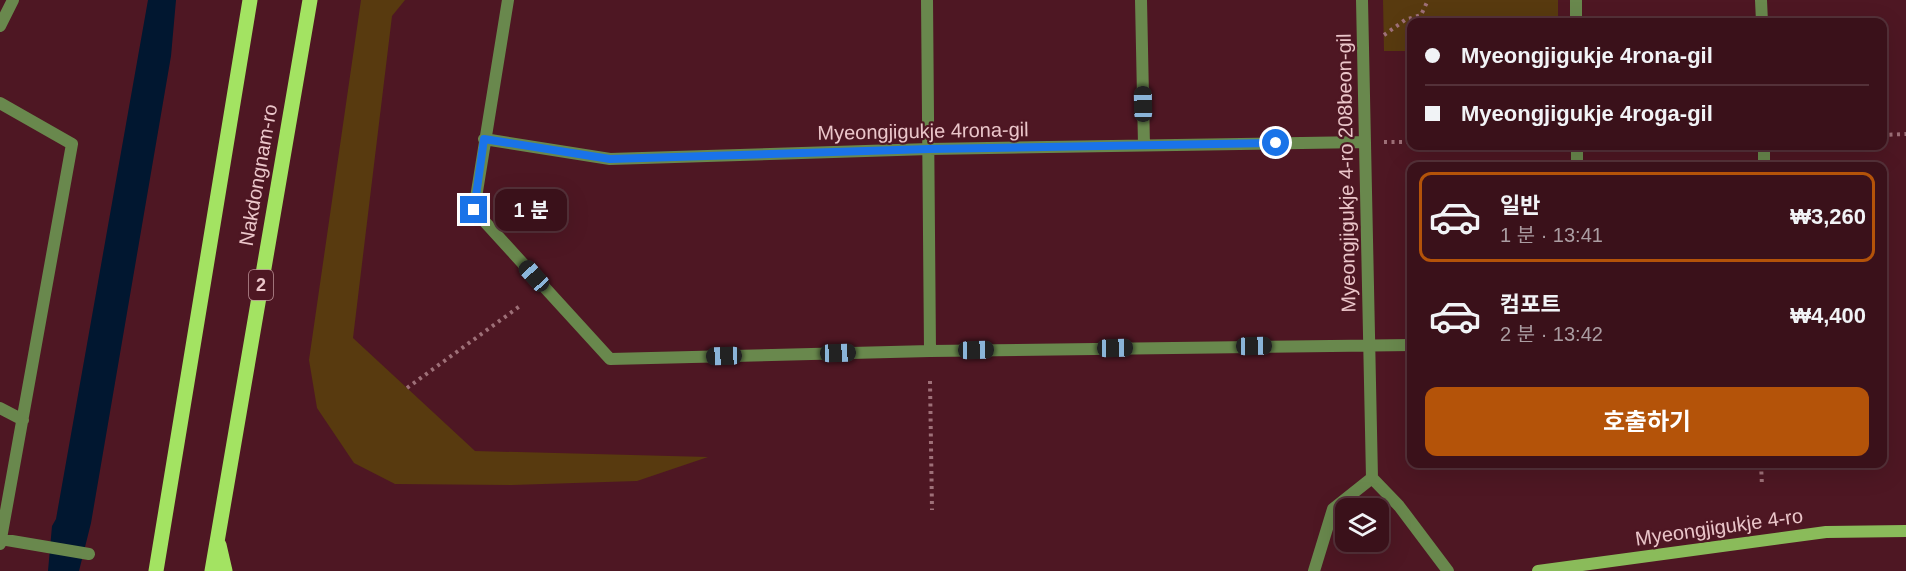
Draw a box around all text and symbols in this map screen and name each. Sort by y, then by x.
street label: Myeongjigukje 4-ro 208beon-gil [1333,33,1359,313]
text: Myeongjigukje 4rona-gil [1461,43,1713,68]
car [1134,86,1152,122]
text: Myeongjigukje 4roga-gil [1461,101,1713,126]
street label: Nakdongnam-ro [235,102,281,248]
street label: Myeongjigukje 4rona-gil [817,118,1029,144]
route start [1262,129,1289,156]
callout: 1 분 [495,189,567,231]
icon: car [1428,190,1482,244]
text: 일반 [1500,193,1540,218]
route end [460,196,487,223]
text: 1 분 [513,199,549,221]
text: ₩3,260 [1790,204,1866,229]
text: 1 분 · 13:41 [1500,224,1603,246]
car [515,257,553,295]
road number: 2 [249,270,273,300]
icon: car [1428,289,1482,343]
text: 컴포트 [1500,292,1561,317]
text: ₩4,400 [1790,303,1866,328]
text: 2 분 · 13:42 [1500,323,1603,345]
car [1236,337,1272,355]
car [1097,339,1133,357]
car [958,341,994,359]
car [820,343,856,363]
car [706,346,742,366]
button: 호출하기 [1425,387,1869,456]
map controls [1335,498,1389,552]
button: layers [1335,498,1389,552]
street label: Myeongjigukje 4-ro [1634,504,1804,550]

